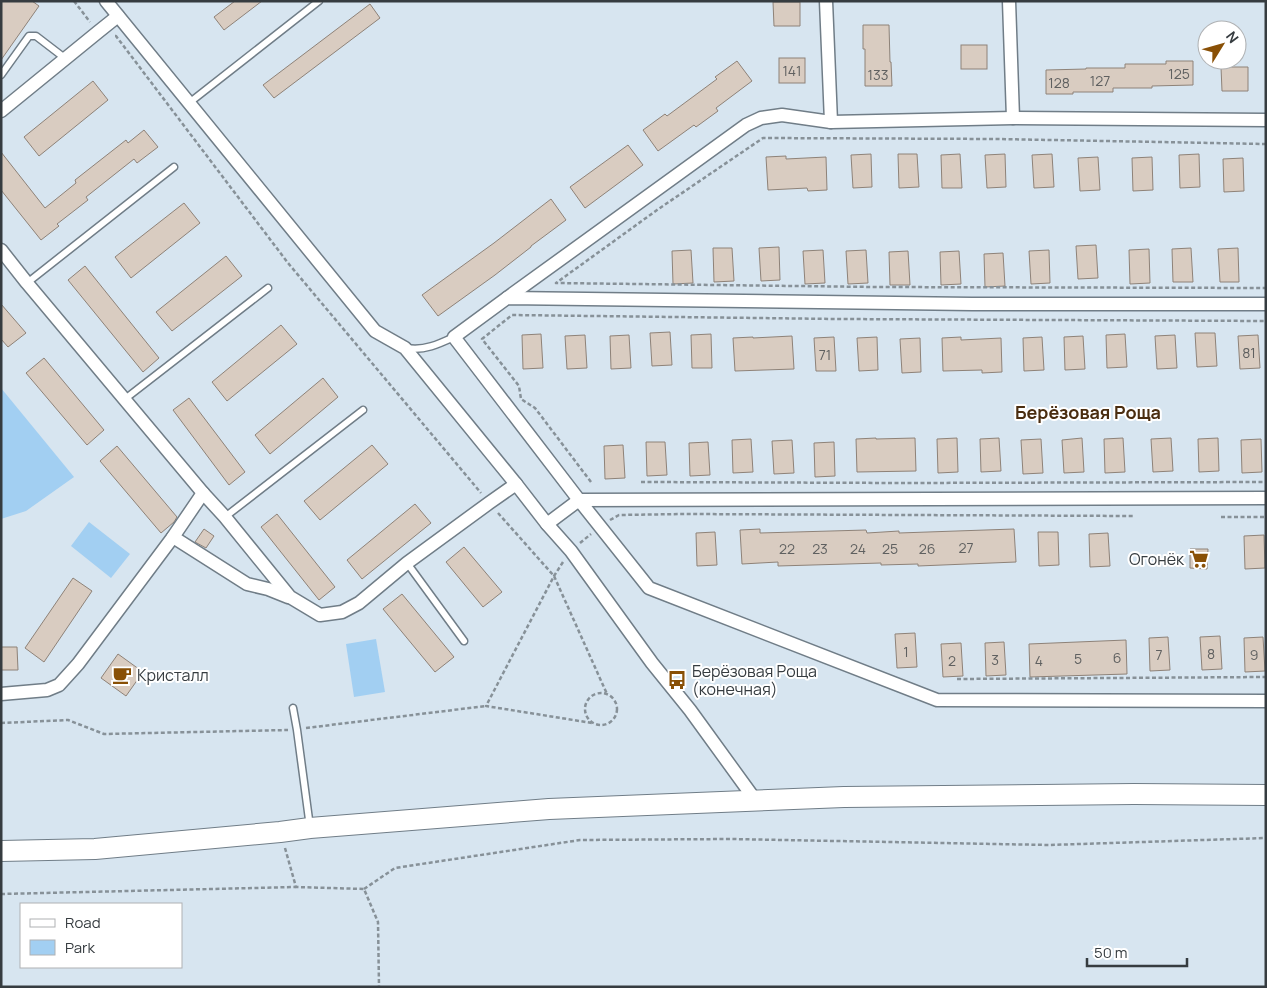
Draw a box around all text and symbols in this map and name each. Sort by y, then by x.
north arrow [1197,20,1247,70]
text: N [1222,27,1243,47]
house number: 141 [782,61,802,80]
house number: 125 [1168,64,1190,83]
house number: 133 [868,65,888,84]
house number: 127 [1090,71,1110,90]
house number: 128 [1048,73,1070,92]
house number: 81 [1242,343,1256,362]
house number: 71 [819,345,831,364]
district label: Берёзовая Роща [1015,400,1161,424]
house number: 27 [958,538,974,557]
house number: 22 [779,539,795,558]
house number: 23 [812,539,828,558]
house number: 24 [850,539,866,558]
house number: 25 [882,539,898,558]
house number: 26 [919,539,935,558]
place label: Огонёк [1129,548,1185,570]
supermarket icon: Огонёк [1188,548,1210,570]
house number: 1 [903,642,909,661]
house number: 8 [1207,644,1215,663]
house number: 7 [1155,645,1163,664]
house number: 9 [1250,645,1258,664]
house number: 6 [1113,648,1121,667]
house number: 5 [1074,649,1082,668]
house number: 3 [991,650,999,669]
house number: 2 [948,651,956,670]
house number: 4 [1035,651,1043,670]
place label: Берёзовая Роща (конечная) [692,660,817,700]
cafe icon: Кристалл [111,664,133,686]
place label: Кристалл [137,664,209,686]
bus stop icon: Берёзовая Роща (конечная) [666,669,688,691]
legend [20,903,182,968]
text: Road [65,912,101,933]
scale bar [1087,936,1187,968]
text: Park [65,937,95,958]
text: 50 m [1094,942,1128,963]

